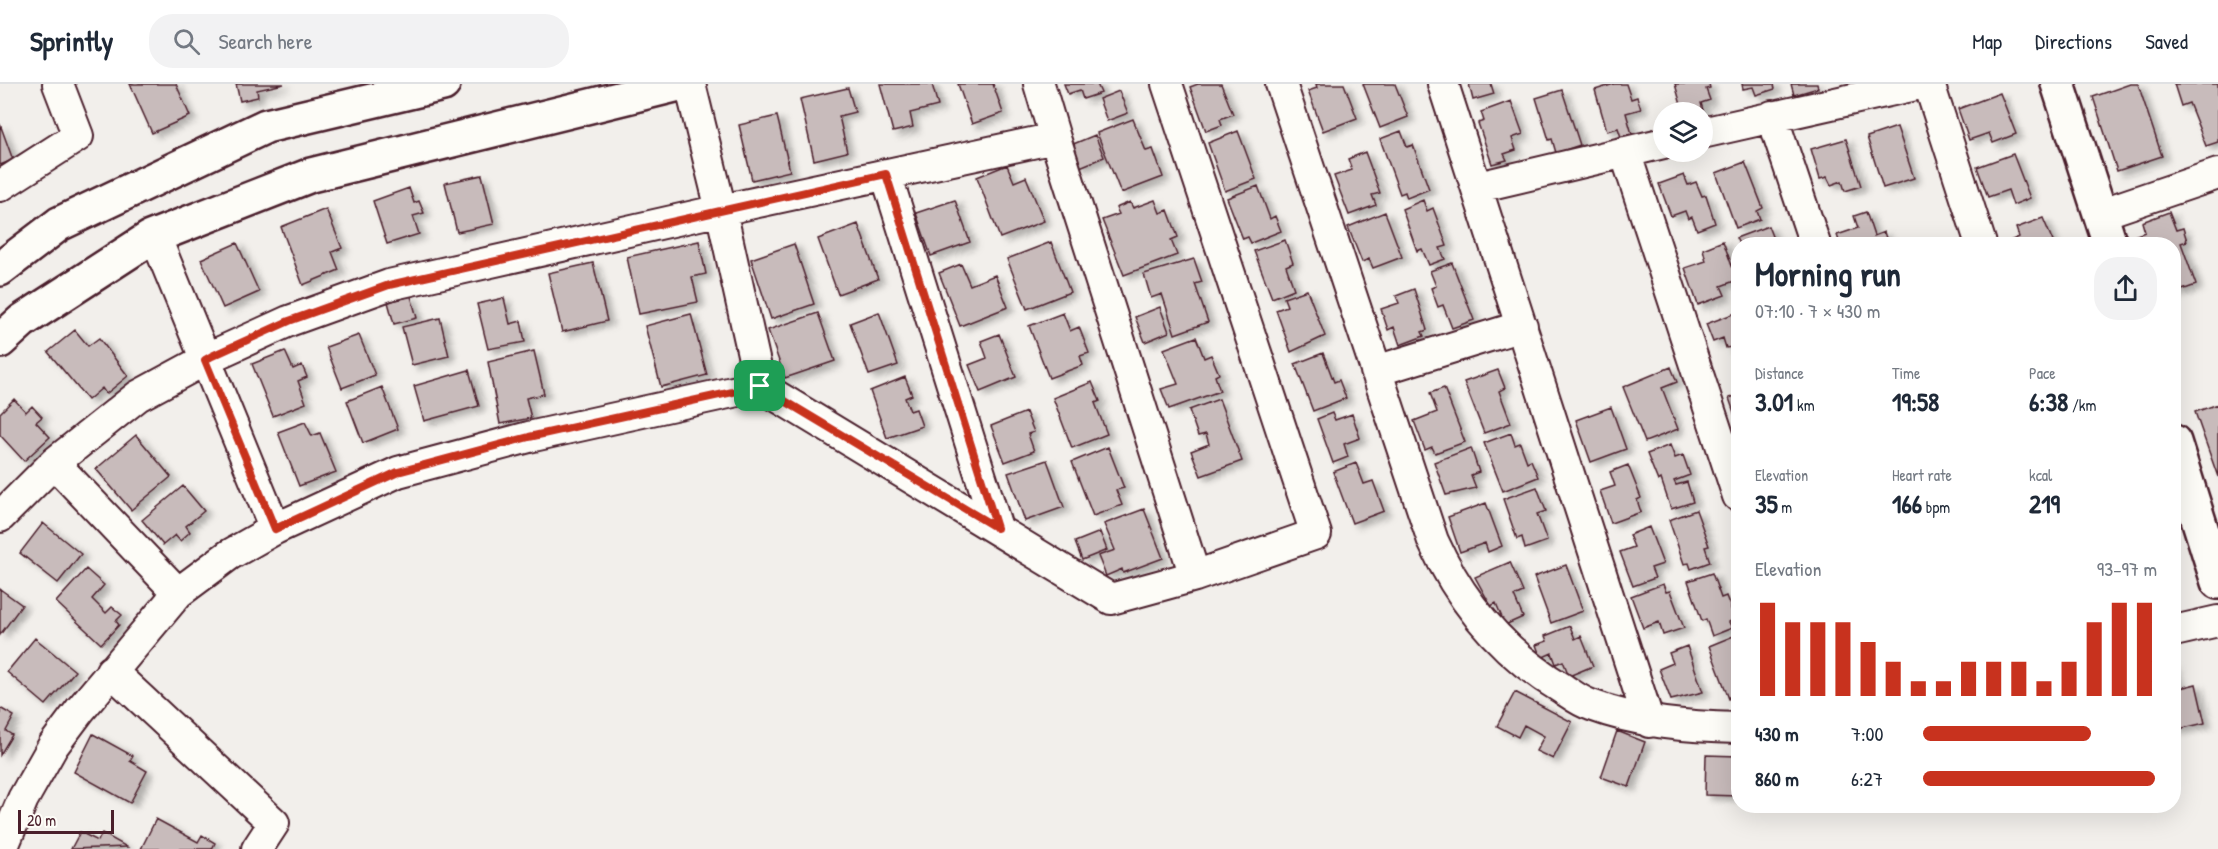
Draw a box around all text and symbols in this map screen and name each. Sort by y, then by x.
search box [149,14,569,68]
text: Sprintly [30,22,113,60]
icon: search [170,25,203,58]
text: Search here [218,26,312,56]
text: Map [1972,27,2002,56]
text: Directions [2035,27,2112,56]
text: Saved [2145,27,2188,56]
map controls [1653,102,1713,162]
button: layers [1653,102,1713,162]
text: Morning run [1755,252,1901,296]
button: share [2094,257,2157,320]
text: 07:10 · 7 × 430 m [1755,297,1880,324]
pin [734,360,785,411]
text: Distance [1755,362,1804,384]
text: Time [1892,362,1920,384]
text: Pace [2029,362,2056,384]
icon: arrive [743,369,776,402]
text: 3.01 [1755,384,1793,419]
text: 19:58 [1892,384,1939,419]
text: 6:38 [2029,384,2068,419]
text: km [1793,394,1815,416]
text: /km [2068,394,2096,416]
text: Elevation [1755,464,1808,486]
text: Heart rate [1892,464,1952,486]
text: kcal [2029,464,2052,486]
text: 35 [1755,486,1778,521]
text: 166 [1892,486,1922,521]
text: 219 [2029,486,2060,521]
text: m [1778,496,1792,518]
text: bpm [1922,496,1950,518]
text: Elevation [1755,555,1821,582]
text: 93–97 m [2097,555,2157,582]
text: 430 m [1755,720,1799,747]
text: 7:00 [1851,720,1883,747]
text: 860 m [1755,765,1799,792]
text: 6:27 [1851,765,1883,792]
scale bar [18,807,114,834]
text: 20 m [27,809,56,831]

